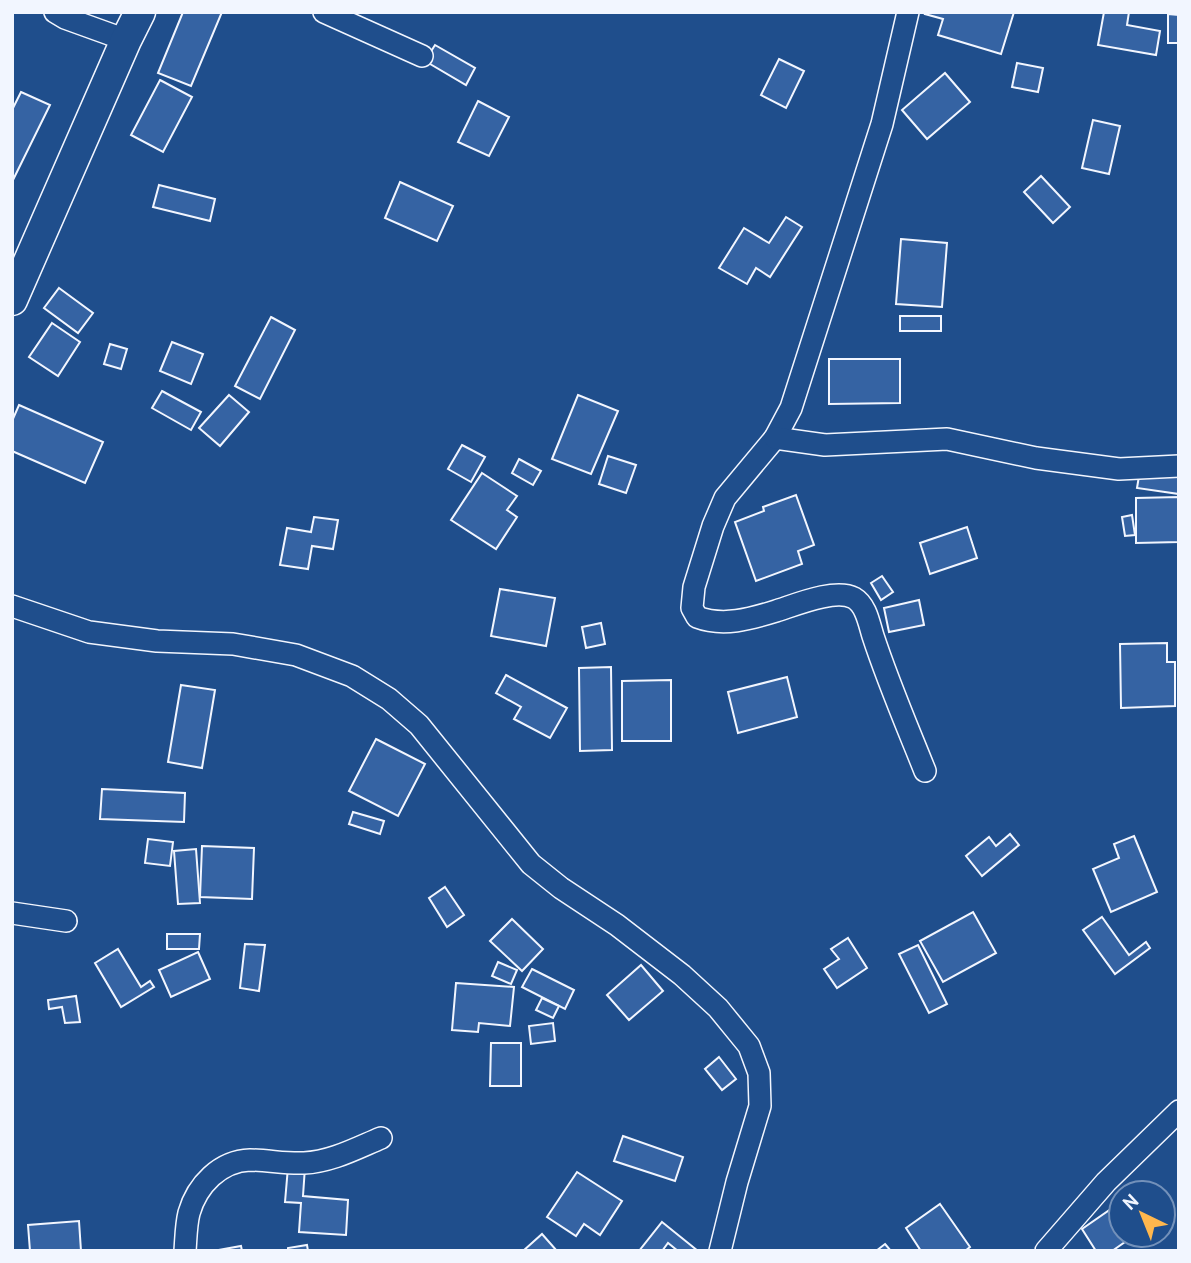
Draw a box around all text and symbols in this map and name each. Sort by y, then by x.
north arrow [1107,1179,1177,1249]
text: N [1118,1189,1143,1215]

